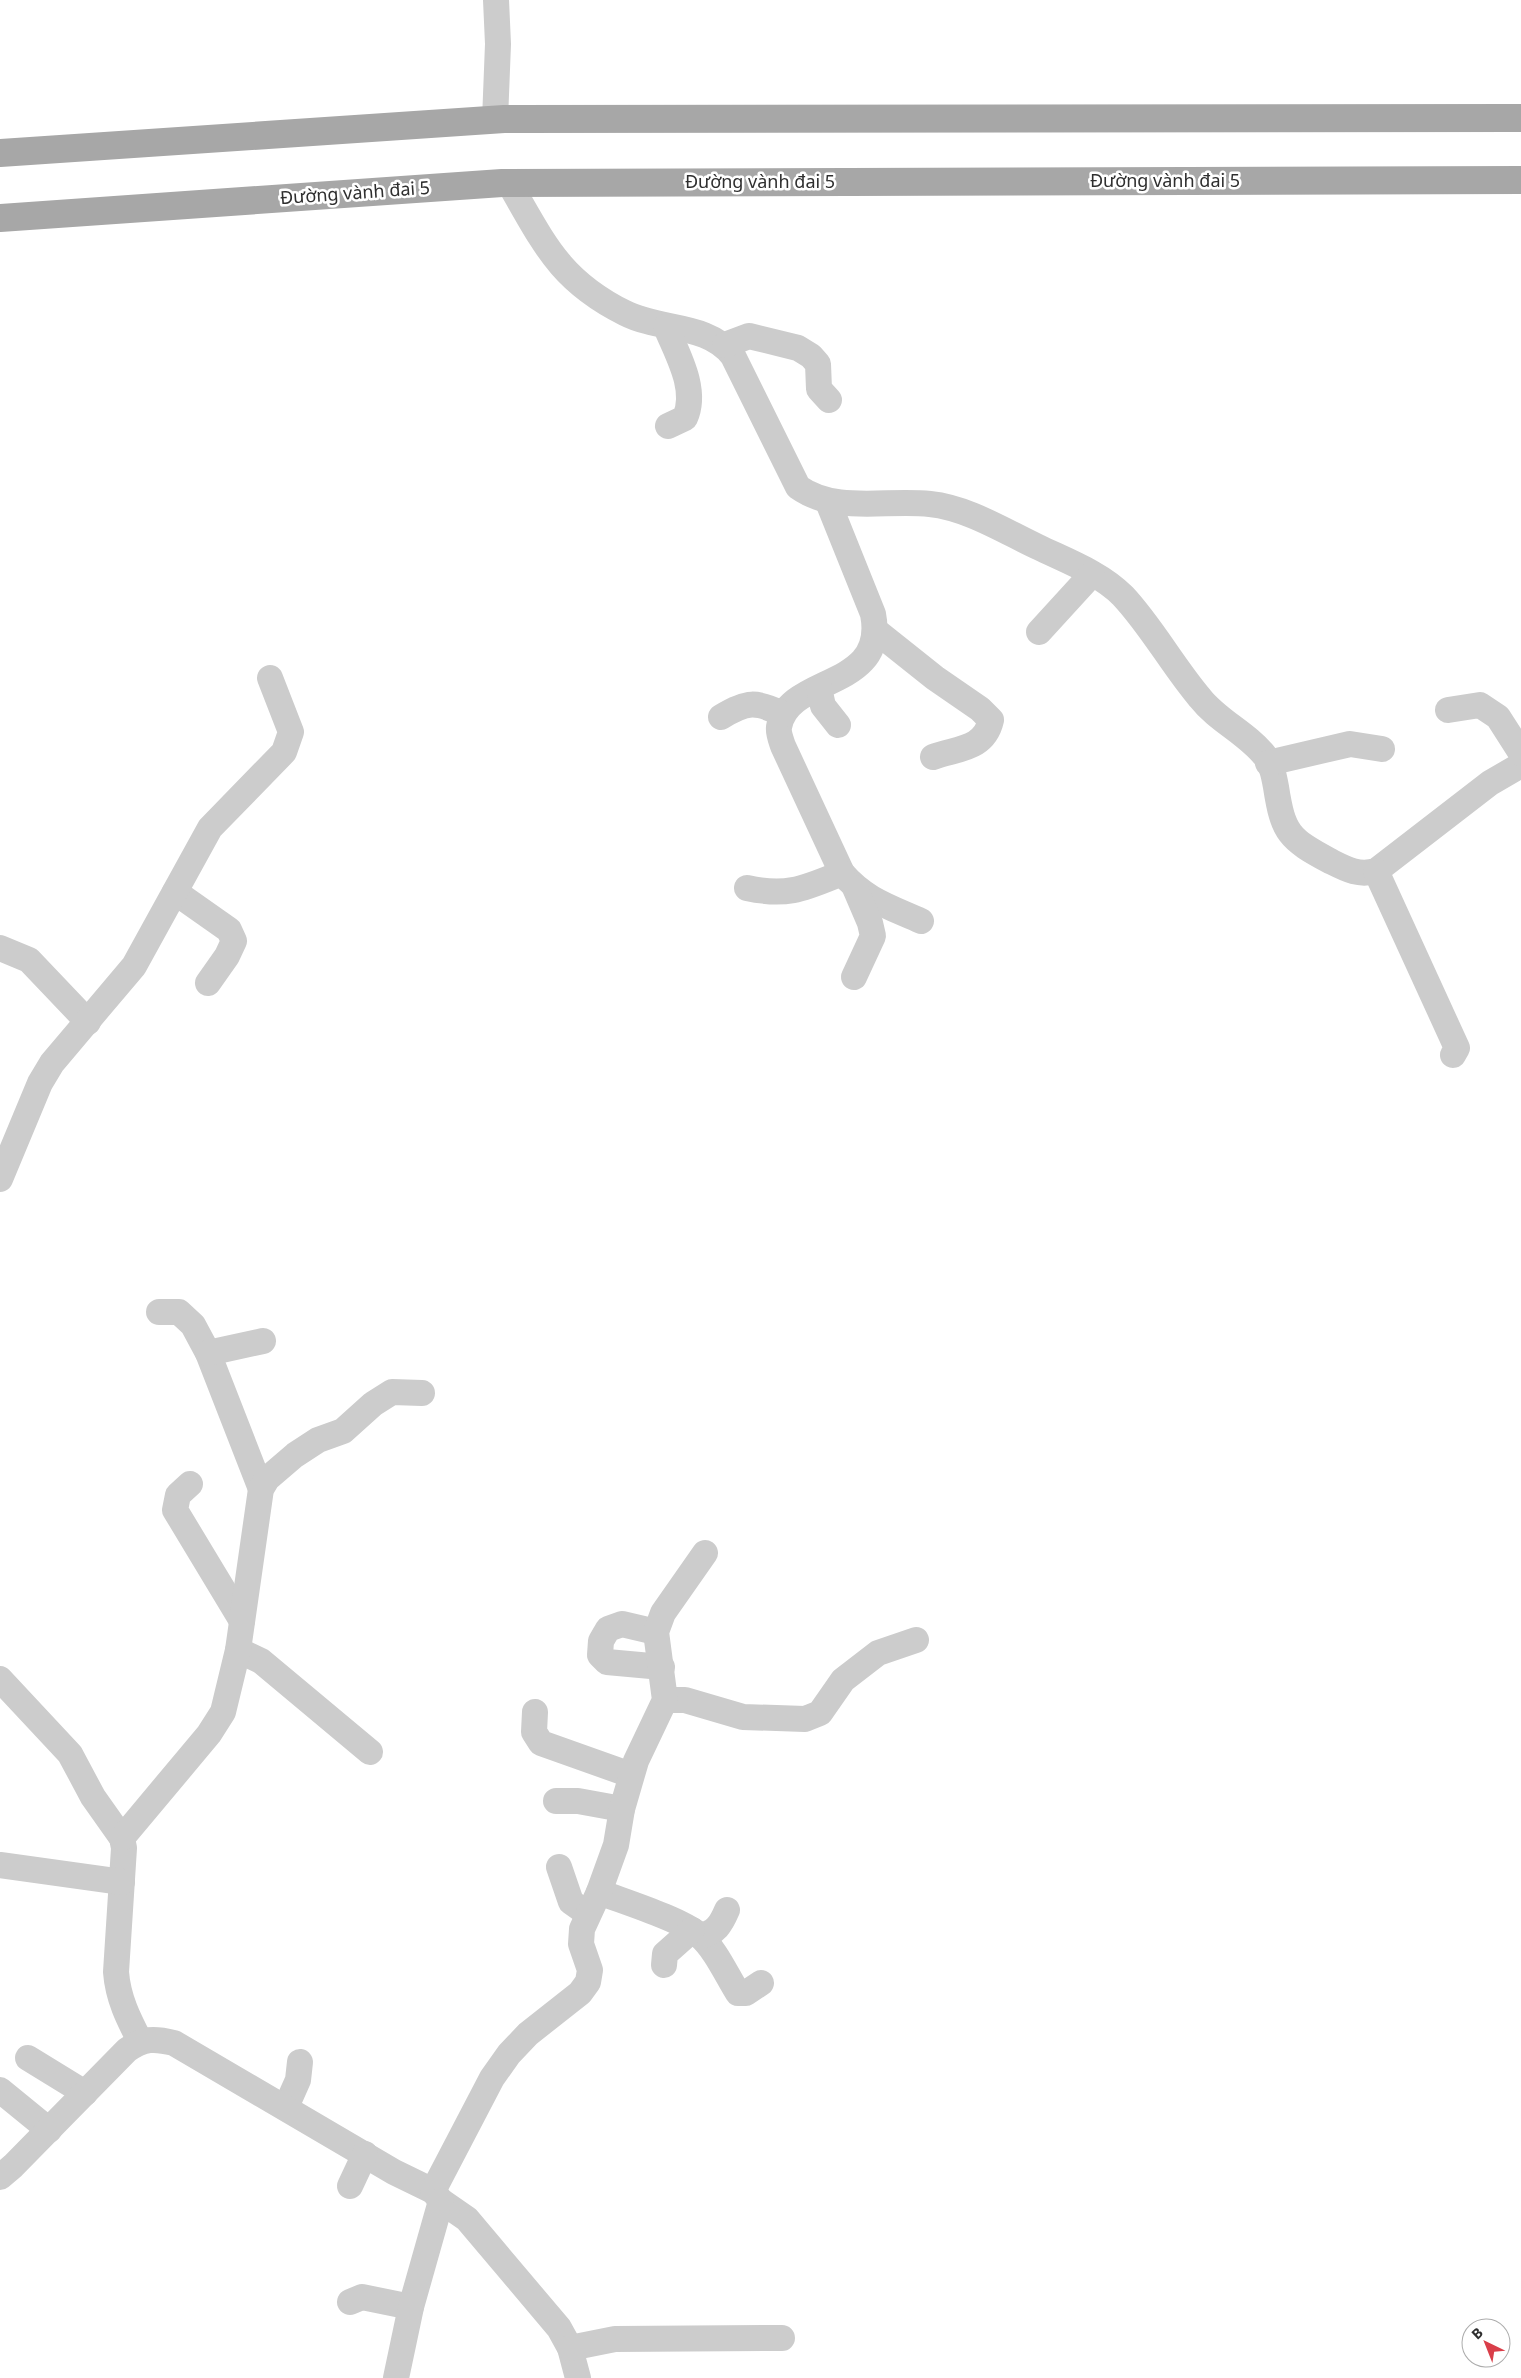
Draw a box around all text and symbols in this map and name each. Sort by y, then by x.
street label: Đường vành đai 5 [1090,168,1240,192]
street label: Đường vành đai 5 [685,169,835,193]
street label: Đường vành đai 5 [279,175,431,209]
north arrow [1461,2318,1511,2368]
text: B [1467,2323,1487,2343]

